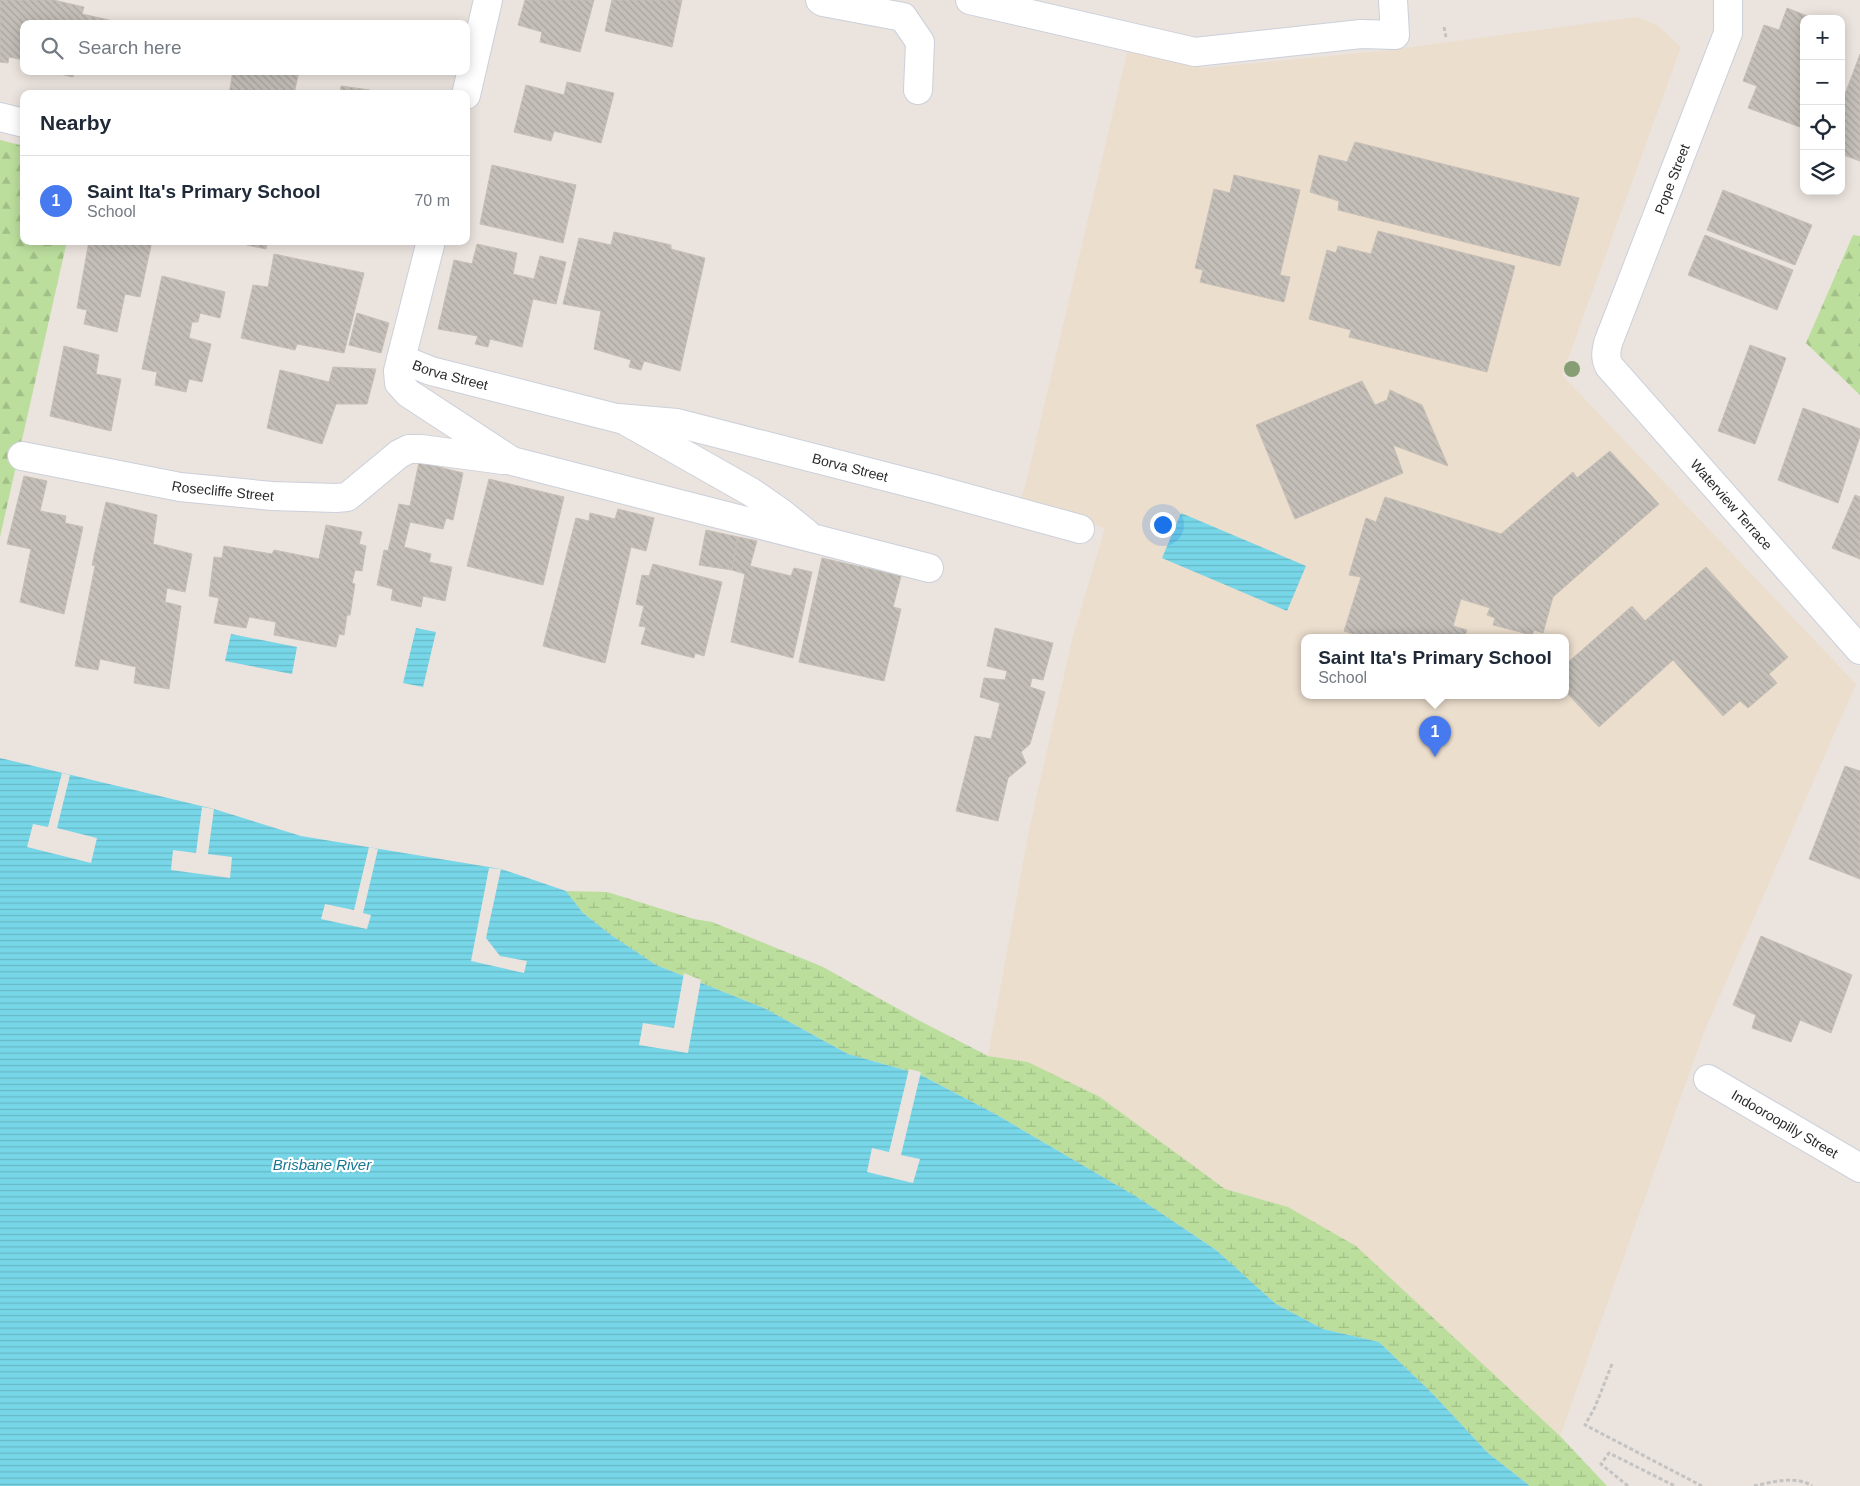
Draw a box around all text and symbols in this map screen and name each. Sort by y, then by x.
map controls [1800,15,1845,195]
button: + [1800,15,1845,60]
search box [20,20,470,75]
icon: search [38,34,66,62]
text: Search here [78,37,182,58]
button: − [1800,60,1845,105]
button: locate [1800,105,1845,150]
text: Nearby [40,111,111,134]
street label: Pope Street [1651,142,1693,216]
button: layers [1800,150,1845,195]
text: Saint Ita's Primary School [87,181,321,202]
text: 1 [52,192,60,209]
text: 70 m [414,192,450,209]
text: School [87,203,136,220]
street label: Borva Street [410,356,490,393]
street label: Borva Street [810,450,890,485]
street label: Waterview Terrace [1687,456,1776,553]
street label: Rosecliffe Street [170,478,275,504]
your location [1150,512,1176,538]
popup [1301,634,1569,699]
text: Saint Ita's Primary School [1318,647,1552,668]
text: School [1318,669,1367,686]
pin: 1 [1419,716,1451,757]
street label: Indooroopilly Street [1729,1087,1841,1161]
water label: Brisbane River [273,1156,372,1173]

